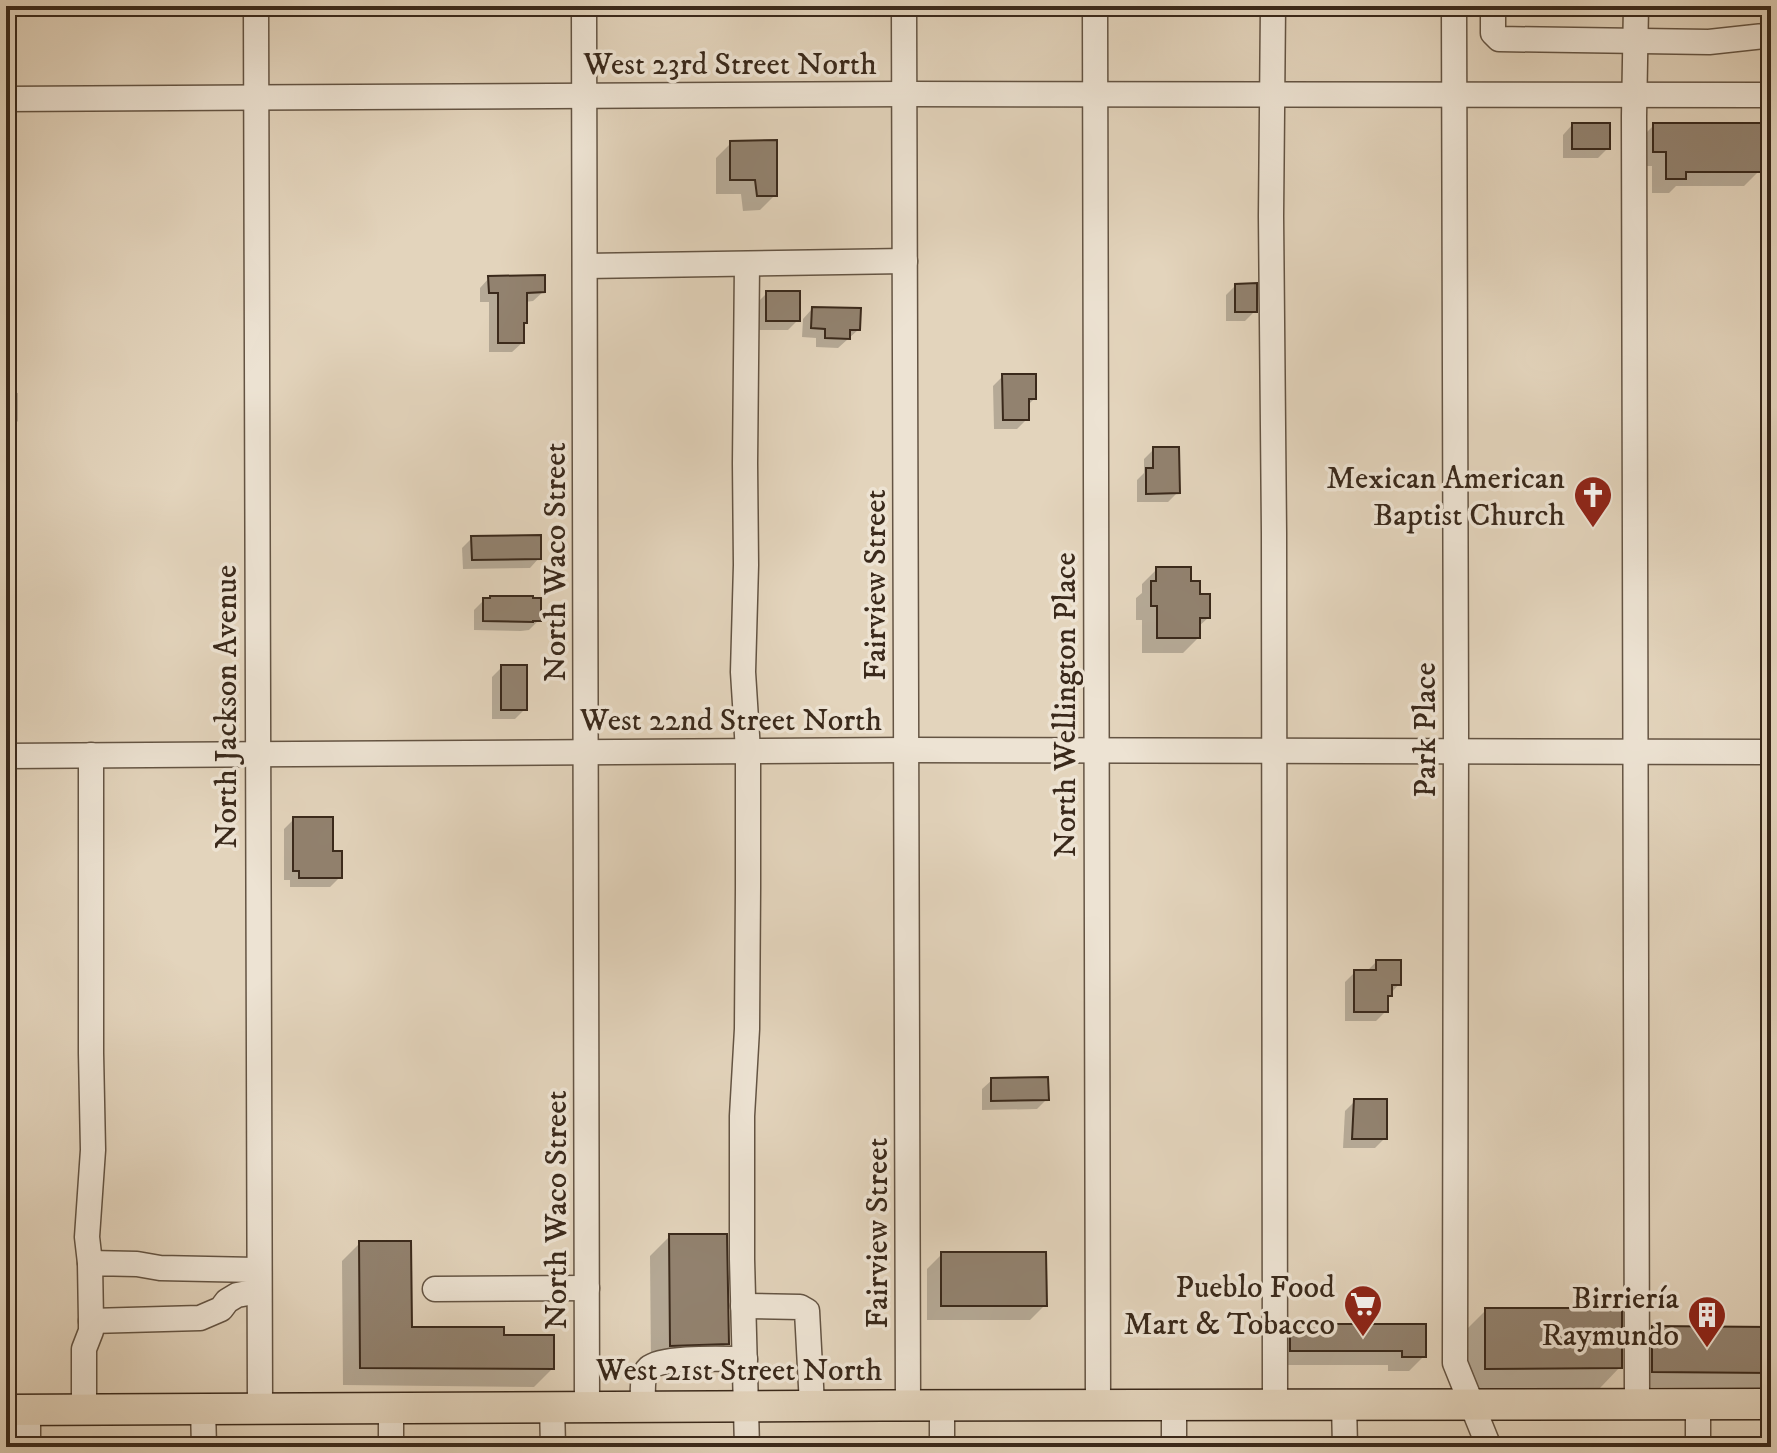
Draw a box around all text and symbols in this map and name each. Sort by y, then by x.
street label: West 23rd Street North [582,45,877,85]
street label: North Waco Street [536,442,576,682]
place label: Mexican American Baptist Church [1326,459,1565,536]
church icon: Mexican American Baptist Church [1572,474,1614,529]
street label: Fairview Street [856,489,896,681]
street label: North Wellington Place [1046,552,1086,858]
street label: North Jackson Avenue [207,565,247,849]
street label: Park Place [1406,662,1446,798]
street label: West 22nd Street North [579,701,882,741]
street label: North Waco Street [537,1090,577,1330]
street label: Fairview Street [858,1137,898,1329]
place label: Pueblo Food Mart & Tobacco [1124,1268,1335,1345]
place label: Birriería Raymundo [1542,1279,1679,1356]
supermarket icon: Pueblo Food Mart & Tobacco [1342,1283,1384,1338]
building icon: Birriería Raymundo [1686,1294,1728,1349]
street label: West 21st Street North [595,1351,883,1391]

